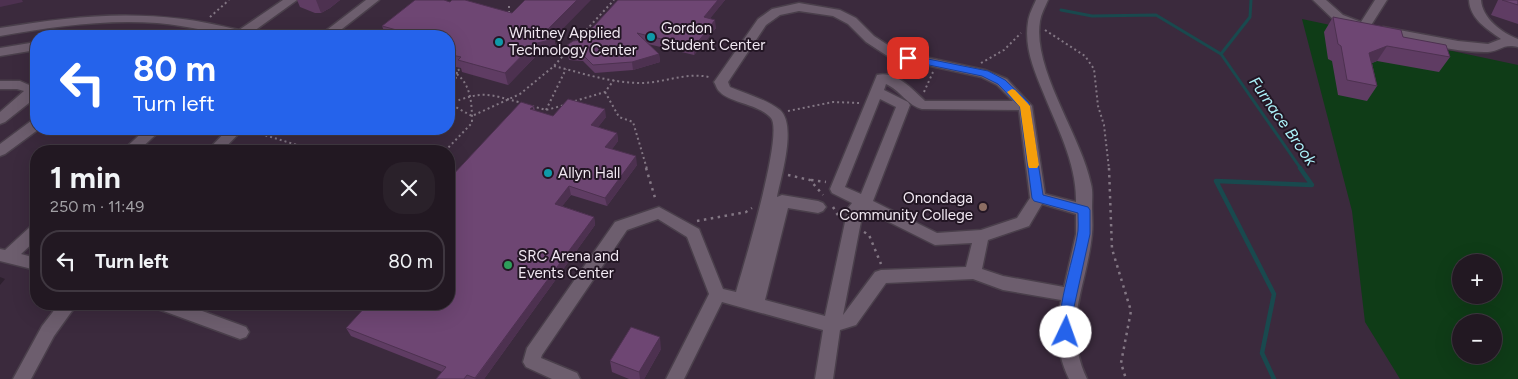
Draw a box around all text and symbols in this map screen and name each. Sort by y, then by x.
place label: Gordon Student Center [661,19,765,54]
place label: Whitney Applied Technology Center [509,24,637,59]
marker: Gordon Student Center [645,31,657,43]
marker: Whitney Applied Technology Center [493,36,505,48]
pin [887,37,929,79]
icon: arrive [894,44,922,72]
text: 80 m [133,48,216,90]
icon: left [50,50,115,115]
water label: Furnace Brook [1245,73,1321,170]
text: Turn left [133,90,215,117]
text: 1 min [50,159,121,196]
button: close [383,162,435,214]
place label: Allyn Hall [558,164,620,182]
marker: Allyn Hall [542,167,554,179]
place label: Onondaga Community College [839,189,973,224]
text: 250 m · 11:49 [50,197,144,216]
marker: Onondaga Community College [977,201,989,213]
icon: left [52,247,80,275]
place label: SRC Arena and Events Center [518,247,619,282]
text: Turn left [95,250,169,273]
text: 80 m [388,250,433,273]
map controls [1452,254,1502,364]
button: + [1452,254,1502,304]
marker: SRC Arena and Events Center [502,259,514,271]
position arrow [1039,305,1091,357]
button: − [1452,314,1502,364]

